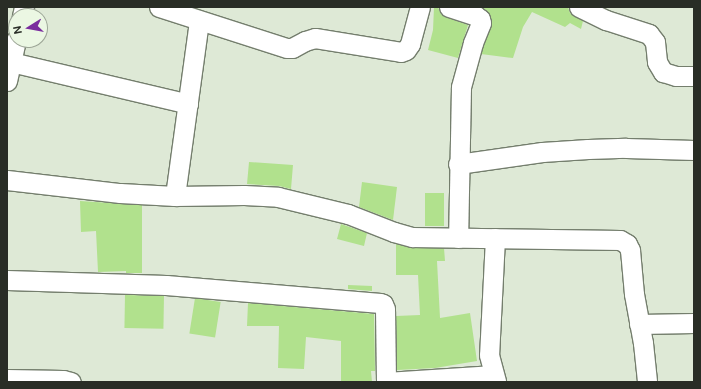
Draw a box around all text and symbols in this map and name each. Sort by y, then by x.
north arrow [8,8,48,48]
text: N [10,25,25,35]

